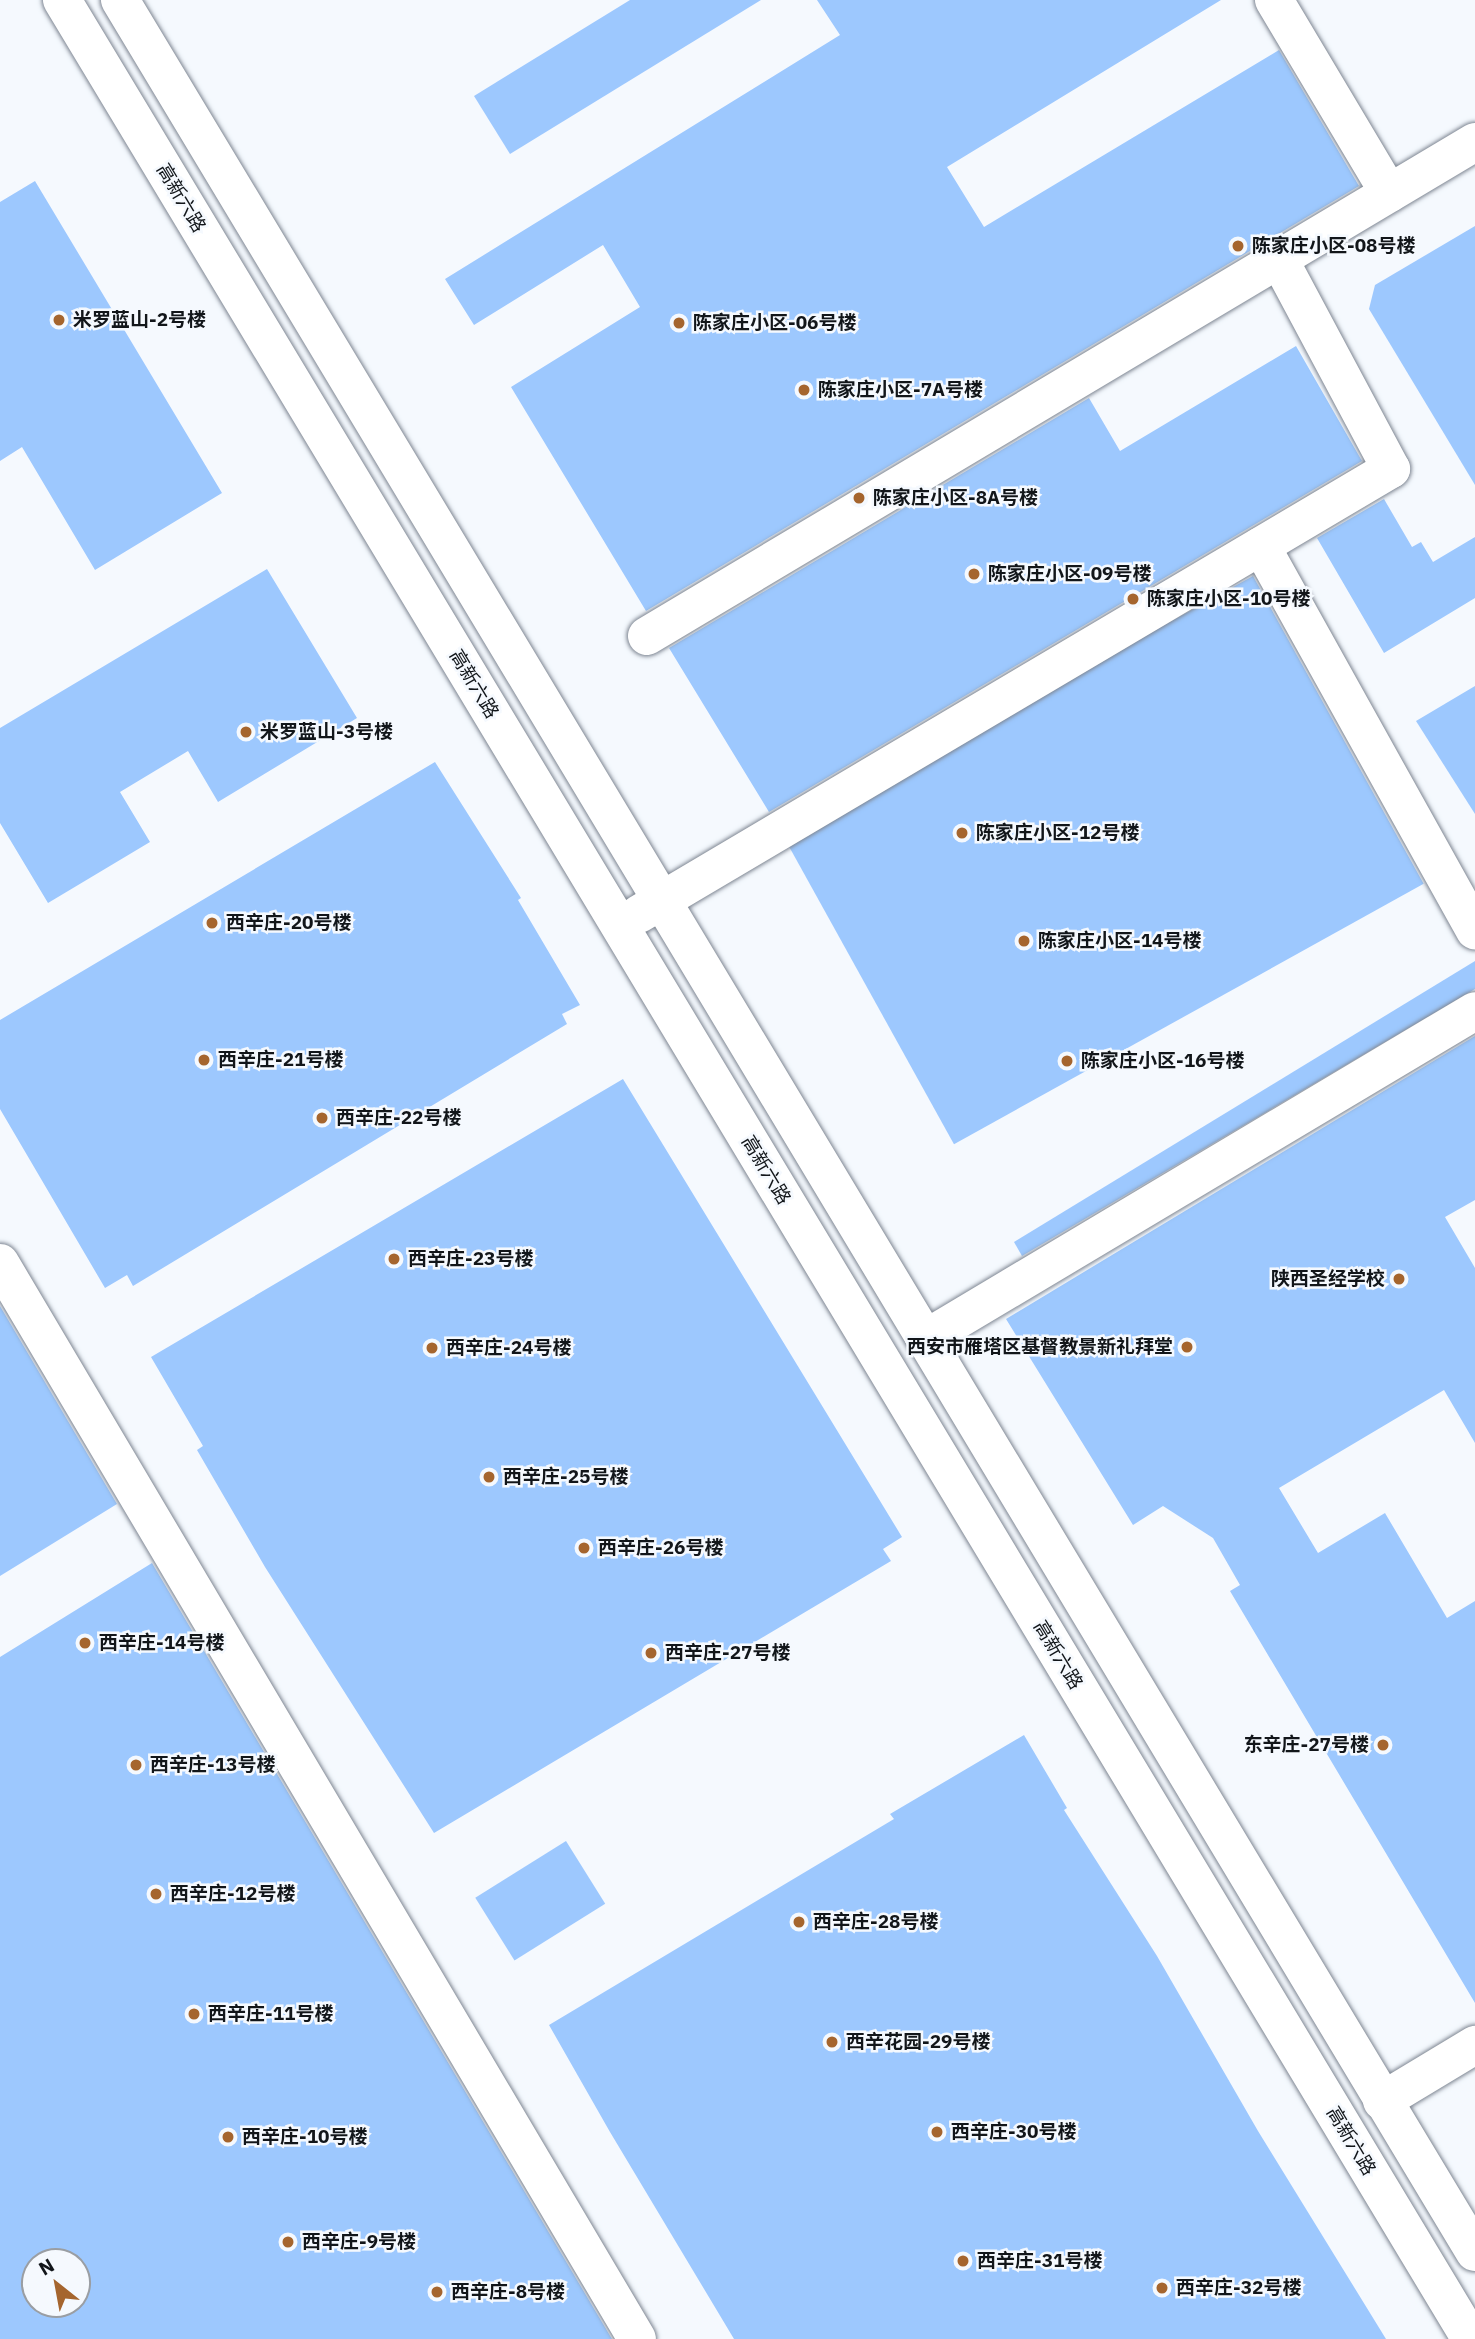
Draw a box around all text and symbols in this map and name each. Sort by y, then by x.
street label: 高新六路 [152,160,210,236]
place label: 陈家庄小区-08号楼 [1252,235,1415,257]
marker: 陈家庄小区-08号楼 [1230,238,1246,254]
place label: 米罗蓝山-2号楼 [73,309,206,331]
marker: 米罗蓝山-2号楼 [51,312,67,328]
place label: 陈家庄小区-06号楼 [693,312,856,334]
marker: 陈家庄小区-06号楼 [671,315,687,331]
place label: 陈家庄小区-7A号楼 [818,379,983,401]
marker: 陈家庄小区-7A号楼 [796,382,812,398]
place label: 陈家庄小区-8A号楼 [873,487,1038,509]
marker: 陈家庄小区-8A号楼 [851,490,867,506]
place label: 陈家庄小区-09号楼 [988,563,1151,585]
marker: 陈家庄小区-09号楼 [966,566,982,582]
place label: 陈家庄小区-10号楼 [1147,588,1310,610]
marker: 陈家庄小区-10号楼 [1125,591,1141,607]
street label: 高新六路 [445,646,503,722]
place label: 米罗蓝山-3号楼 [260,721,393,743]
marker: 米罗蓝山-3号楼 [238,724,254,740]
place label: 陈家庄小区-12号楼 [976,822,1139,844]
marker: 陈家庄小区-12号楼 [954,825,970,841]
place label: 西辛庄-20号楼 [226,912,351,934]
marker: 西辛庄-20号楼 [204,915,220,931]
place label: 陈家庄小区-14号楼 [1038,930,1201,952]
marker: 陈家庄小区-14号楼 [1016,933,1032,949]
place label: 西辛庄-21号楼 [218,1049,343,1071]
place label: 陈家庄小区-16号楼 [1081,1050,1244,1072]
marker: 西辛庄-21号楼 [196,1052,212,1068]
marker: 陈家庄小区-16号楼 [1059,1053,1075,1069]
place label: 西辛庄-22号楼 [336,1107,461,1129]
marker: 西辛庄-22号楼 [314,1110,330,1126]
street label: 高新六路 [737,1132,795,1208]
place label: 西辛庄-23号楼 [408,1248,533,1270]
marker: 西辛庄-23号楼 [386,1251,402,1267]
place label: 陕西圣经学校 [1271,1268,1385,1290]
marker: 陕西圣经学校 [1391,1271,1407,1287]
place label: 西安市雁塔区基督教景新礼拜堂 [907,1336,1173,1358]
place label: 西辛庄-24号楼 [446,1337,571,1359]
marker: 西安市雁塔区基督教景新礼拜堂 [1179,1339,1195,1355]
marker: 西辛庄-24号楼 [424,1340,440,1356]
place label: 西辛庄-25号楼 [503,1466,628,1488]
marker: 西辛庄-25号楼 [481,1469,497,1485]
place label: 西辛庄-26号楼 [598,1537,723,1559]
marker: 西辛庄-26号楼 [576,1540,592,1556]
street label: 高新六路 [1029,1617,1087,1693]
place label: 西辛庄-14号楼 [99,1632,224,1654]
marker: 西辛庄-14号楼 [77,1635,93,1651]
place label: 西辛庄-27号楼 [665,1642,790,1664]
marker: 西辛庄-27号楼 [643,1645,659,1661]
place label: 东辛庄-27号楼 [1244,1734,1369,1756]
marker: 东辛庄-27号楼 [1375,1737,1391,1753]
place label: 西辛庄-13号楼 [150,1754,275,1776]
marker: 西辛庄-13号楼 [128,1757,144,1773]
place label: 西辛庄-12号楼 [170,1883,295,1905]
marker: 西辛庄-12号楼 [148,1886,164,1902]
place label: 西辛庄-28号楼 [813,1911,938,1933]
marker: 西辛庄-28号楼 [791,1914,807,1930]
place label: 西辛庄-11号楼 [208,2003,333,2025]
marker: 西辛庄-11号楼 [186,2006,202,2022]
place label: 西辛花园-29号楼 [846,2031,990,2053]
marker: 西辛花园-29号楼 [824,2034,840,2050]
street label: 高新六路 [1322,2103,1380,2179]
place label: 西辛庄-30号楼 [951,2121,1076,2143]
marker: 西辛庄-30号楼 [929,2124,945,2140]
place label: 西辛庄-10号楼 [242,2126,367,2148]
marker: 西辛庄-10号楼 [220,2129,236,2145]
place label: 西辛庄-9号楼 [302,2231,416,2253]
marker: 西辛庄-9号楼 [280,2234,296,2250]
north arrow [21,2248,91,2318]
place label: 西辛庄-31号楼 [977,2250,1102,2272]
text: N [34,2253,58,2281]
marker: 西辛庄-31号楼 [955,2253,971,2269]
place label: 西辛庄-32号楼 [1176,2277,1301,2299]
marker: 西辛庄-32号楼 [1154,2280,1170,2296]
place label: 西辛庄-8号楼 [451,2281,565,2303]
marker: 西辛庄-8号楼 [429,2284,445,2300]

